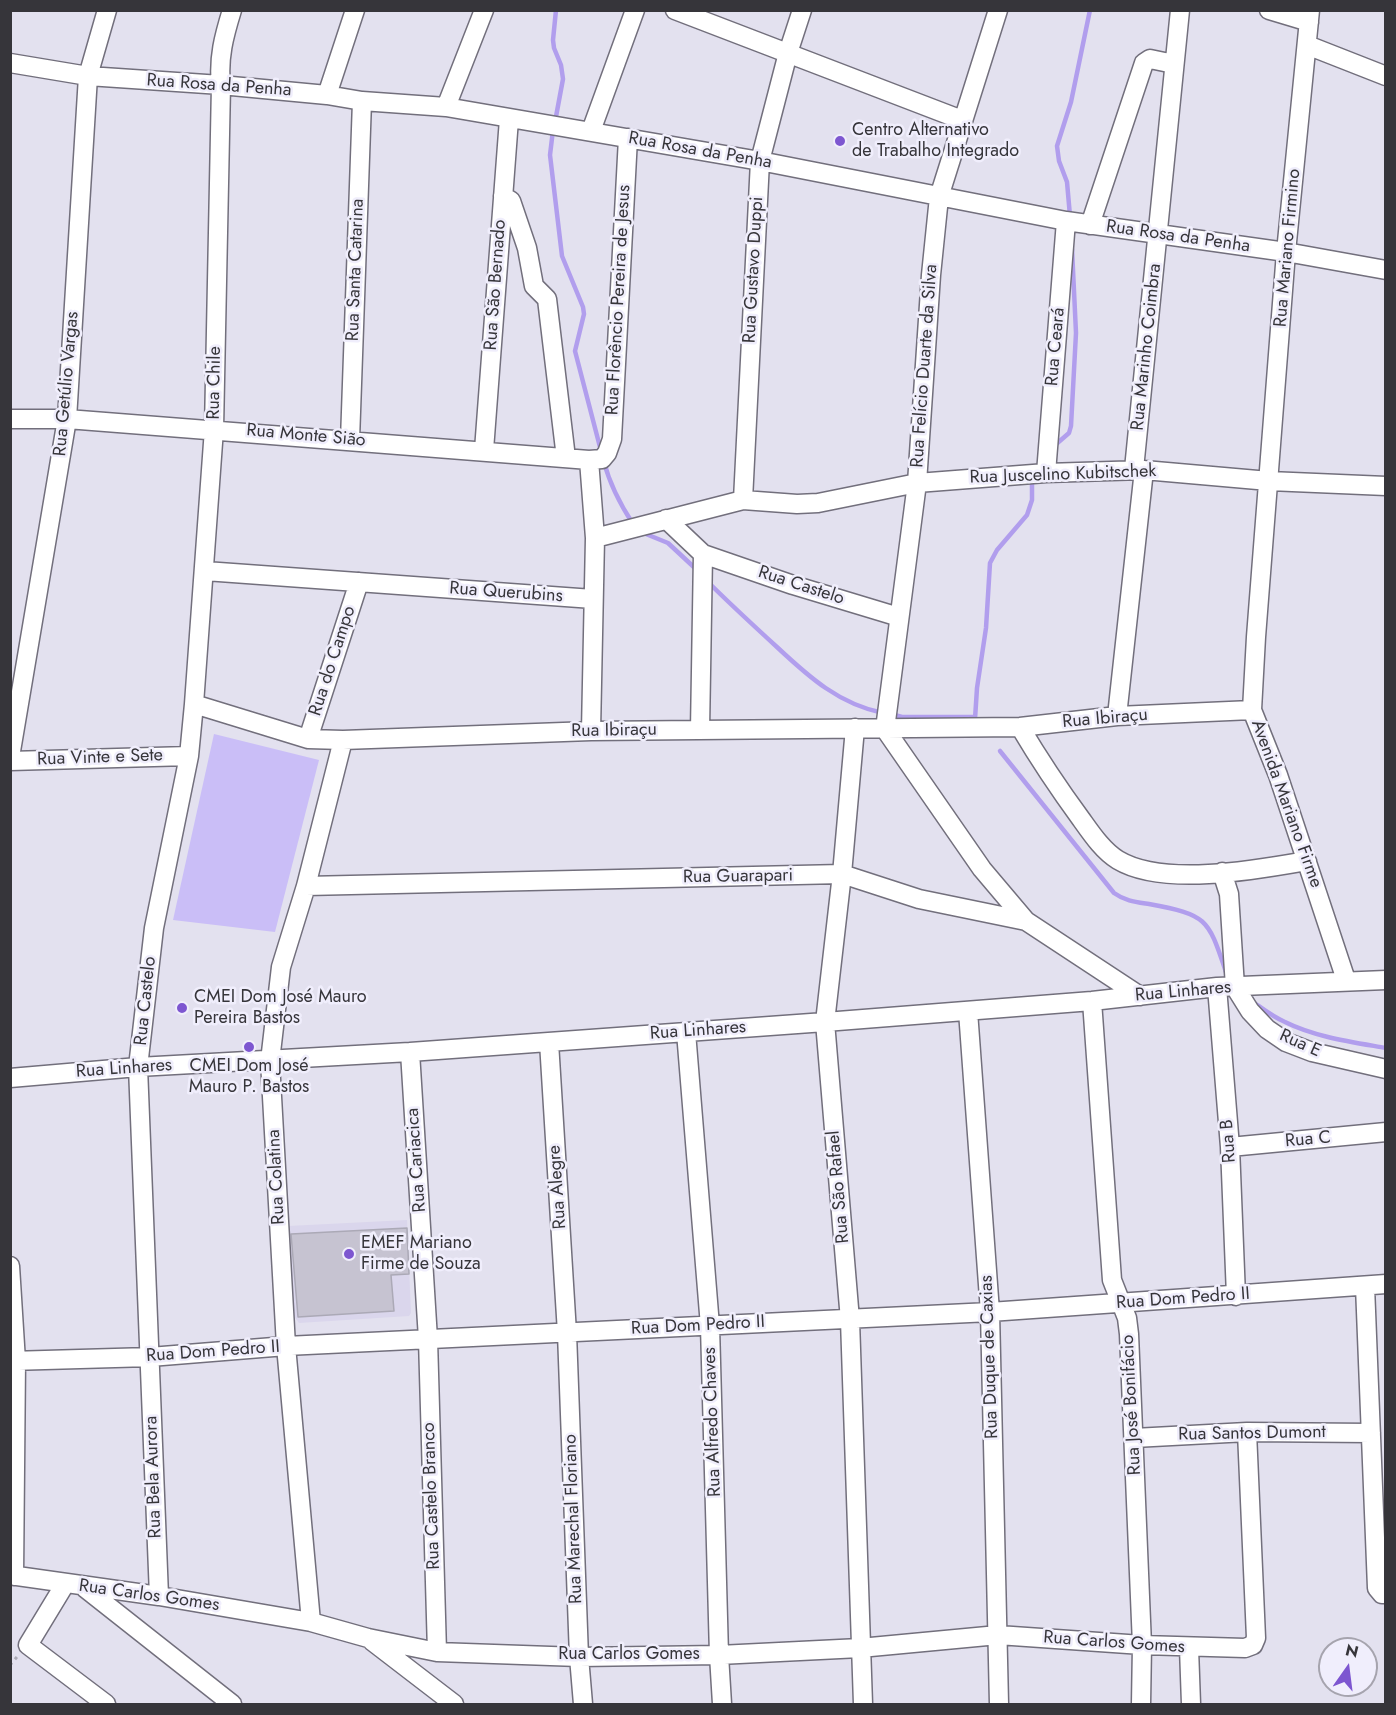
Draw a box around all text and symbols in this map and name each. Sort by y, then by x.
street label: Rua Rosa da Penha [146,70,292,102]
place label: Centro Alternativo de Trabalho Integrado [852,120,1019,162]
street label: Rua Rosa da Penha [627,128,773,174]
marker: Centro Alternativo de Trabalho Integrado [833,134,847,148]
street label: Rua Mariano Firmino [1270,168,1306,328]
street label: Rua Florêncio Pereira de Jesus [602,184,636,416]
street label: Rua Gustavo Duppi [739,196,769,344]
street label: Rua Santa Catarina [343,198,369,342]
street label: Rua Rosa da Penha [1105,216,1251,258]
street label: Rua São Bernado [481,219,511,351]
street label: Rua Marinho Coimbra [1127,262,1167,432]
street label: Rua Felício Duarte da Silva [907,264,943,468]
street label: Rua Ceará [1042,307,1070,387]
street label: Rua Getúlio Vargas [50,311,84,457]
street label: Rua Chile [204,346,226,420]
street label: Rua Monte Sião [246,420,366,452]
street label: Rua Juscelino Kubitschek [969,461,1157,489]
street label: Rua Castelo [755,562,847,610]
street label: Rua Querubins [448,578,564,608]
street label: Rua do Campo [305,603,361,719]
street label: Rua Ibiraçu [1061,705,1149,733]
street label: Avenida Mariano Firme [1246,717,1326,891]
street label: Rua Ibiraçu [571,719,657,743]
street label: Rua Vinte e Sete [37,745,163,771]
street label: Rua Guarapari [683,865,793,889]
street label: Rua Castelo [131,955,161,1047]
street label: Rua Linhares [1134,977,1232,1007]
place label: CMEI Dom José Mauro Pereira Bastos [194,987,367,1030]
marker: CMEI Dom José Mauro Pereira Bastos [175,1001,189,1015]
street label: Rua Linhares [649,1017,747,1045]
street label: Rua E [1276,1025,1324,1063]
marker: CMEI Dom José Mauro P. Bastos [242,1040,256,1054]
street label: Rua Linhares [75,1055,173,1083]
place label: CMEI Dom José Mauro P. Bastos [189,1056,309,1098]
street label: Rua Cariacica [403,1107,431,1213]
street label: Rua B [1217,1118,1241,1164]
street label: Rua C [1284,1127,1332,1153]
street label: Rua Colatina [264,1129,290,1225]
street label: Rua São Rafael [823,1130,855,1244]
street label: Rua Alegre [544,1144,572,1230]
place label: EMEF Mariano Firme de Souza [361,1233,481,1276]
marker: EMEF Mariano Firme de Souza [342,1247,356,1261]
street label: Rua Duque de Caxias [976,1275,1004,1439]
street label: Rua Dom Pedro II [1115,1284,1251,1314]
street label: Rua Dom Pedro II [631,1312,765,1340]
street label: Rua José Bonifácio [1118,1334,1146,1476]
street label: Rua Dom Pedro II [145,1337,281,1367]
street label: Rua Alfredo Chaves [700,1347,726,1497]
street label: Rua Bela Aurora [141,1415,167,1539]
street label: Rua Castelo Branco [419,1422,445,1570]
street label: Rua Santos Dumont [1178,1422,1326,1446]
street label: Rua Marechal Floriano [560,1434,588,1604]
street label: Rua Carlos Gomes [77,1575,221,1617]
street label: Rua Carlos Gomes [1043,1627,1185,1659]
north arrow [1318,1637,1378,1697]
text: N [1343,1638,1361,1664]
street label: Rua Carlos Gomes [558,1644,700,1666]

